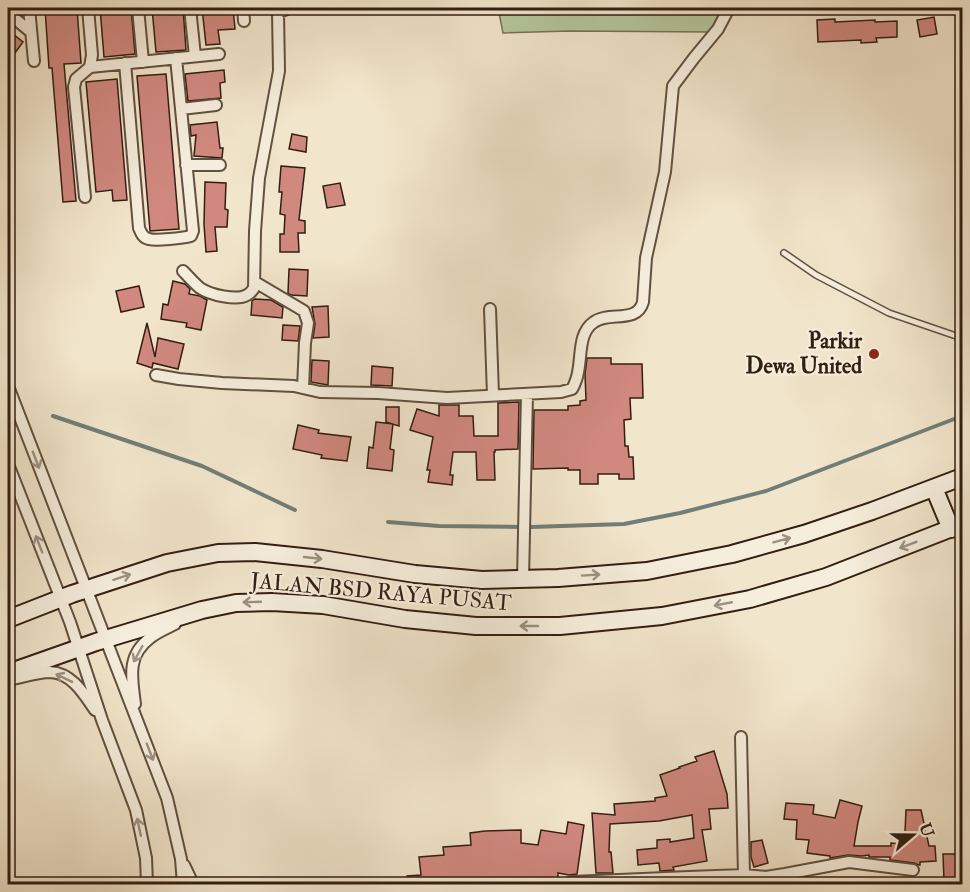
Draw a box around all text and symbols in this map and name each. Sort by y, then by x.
place label: Parkir Dewa United [746,327,863,380]
marker: Parkir Dewa United [867,347,881,361]
one-way arrow [32,451,43,469]
one-way arrow [772,534,791,545]
one-way arrow [33,535,44,553]
one-way arrow [899,540,918,551]
one-way arrow [303,553,323,564]
street label: JALAN BSD RAYA PUSAT [248,567,513,617]
one-way arrow [580,569,600,580]
one-way arrow [112,571,131,582]
one-way arrow [242,597,262,608]
one-way arrow [713,599,733,610]
one-way arrow [520,620,540,632]
one-way arrow [132,645,144,662]
one-way arrow [55,671,73,683]
one-way arrow [145,743,156,761]
north arrow [883,805,943,865]
one-way arrow [133,817,144,837]
text: U [914,820,938,840]

